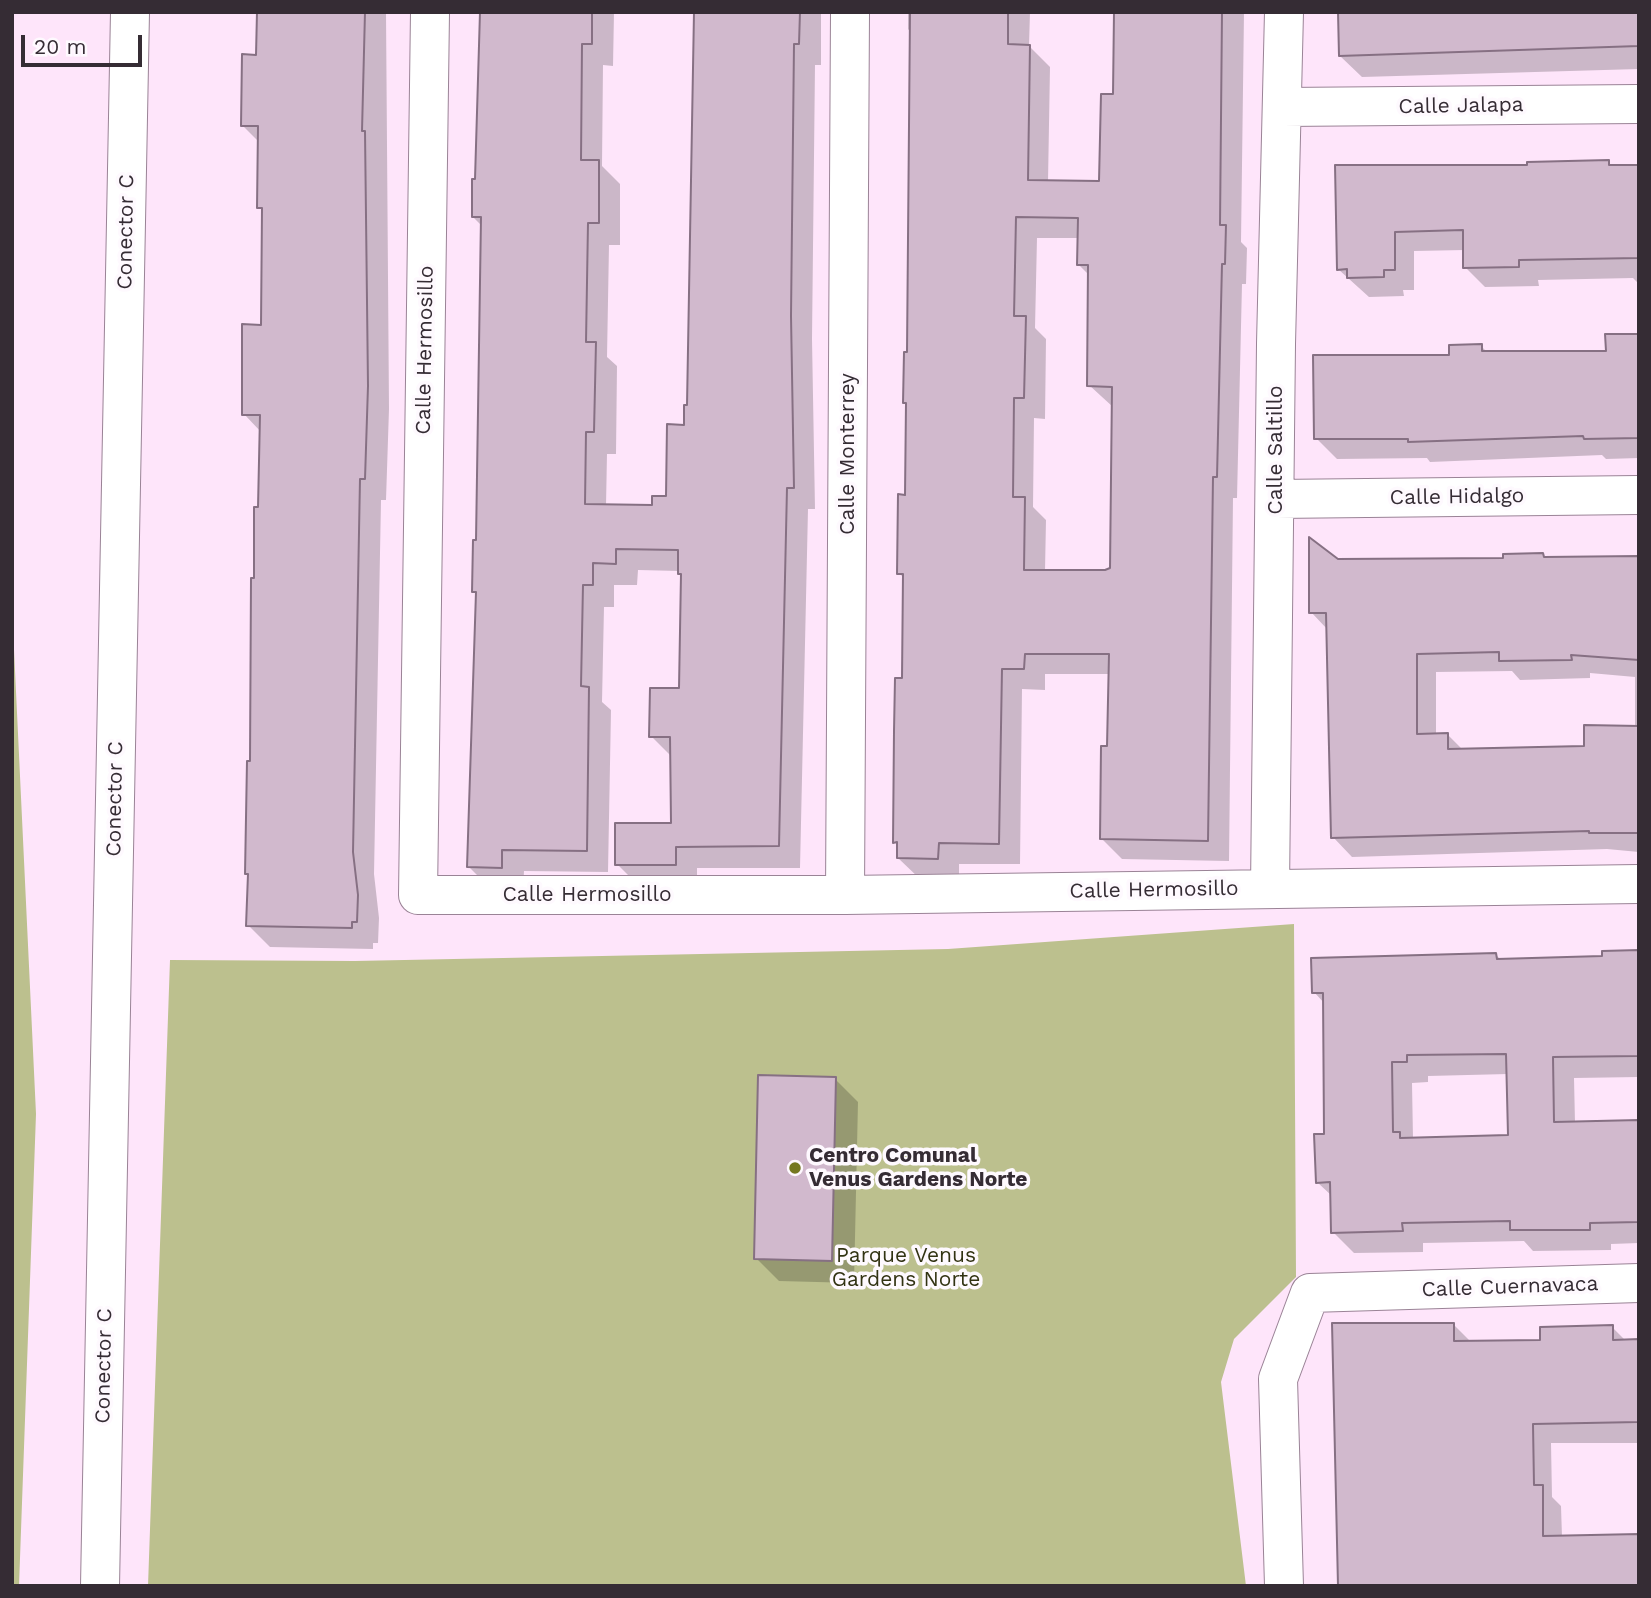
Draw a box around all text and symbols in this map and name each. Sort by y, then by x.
scale bar [24,21,145,65]
text: 20 m [34,34,86,59]
street label: Calle Jalapa [1398,92,1524,120]
street label: Conector C [112,174,140,290]
street label: Calle Hermosillo [411,265,439,435]
street label: Calle Monterrey [835,373,861,535]
street label: Calle Saltillo [1263,385,1289,515]
street label: Calle Hidalgo [1389,483,1525,511]
street label: Conector C [101,741,129,857]
street label: Calle Hermosillo [1069,876,1239,904]
street label: Calle Hermosillo [502,882,672,908]
place label: Centro Comunal Venus Gardens Norte [809,1143,1027,1193]
marker: Centro Comunal Venus Gardens Norte [787,1160,803,1176]
park label: Parque Venus Gardens Norte [832,1243,980,1293]
street label: Calle Cuernavaca [1421,1271,1599,1303]
street label: Conector C [90,1308,118,1424]

